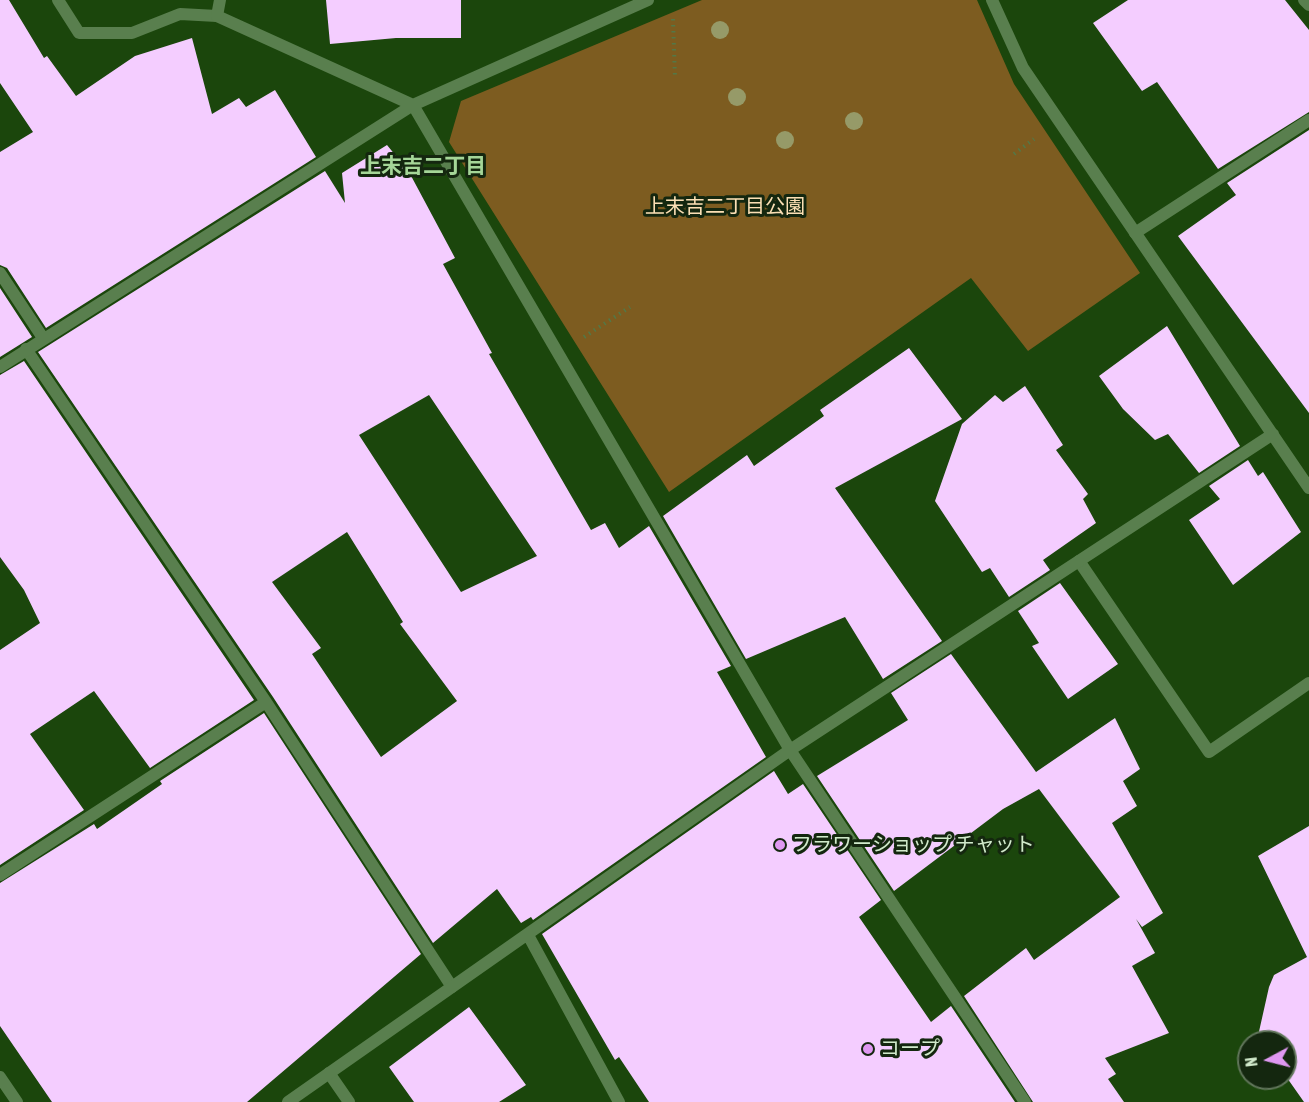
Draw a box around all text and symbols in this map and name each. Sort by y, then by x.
district label: 上末吉二丁目 [360,153,486,179]
park label: 上末吉二丁目公園 [645,195,805,219]
place label: フラワーショップ チャット [792,833,1035,857]
marker: フラワーショップ チャット [773,838,787,852]
north arrow [1237,1030,1297,1090]
place label: コープ [880,1037,940,1061]
marker: コープ [861,1042,875,1056]
text: N [1242,1056,1261,1068]

